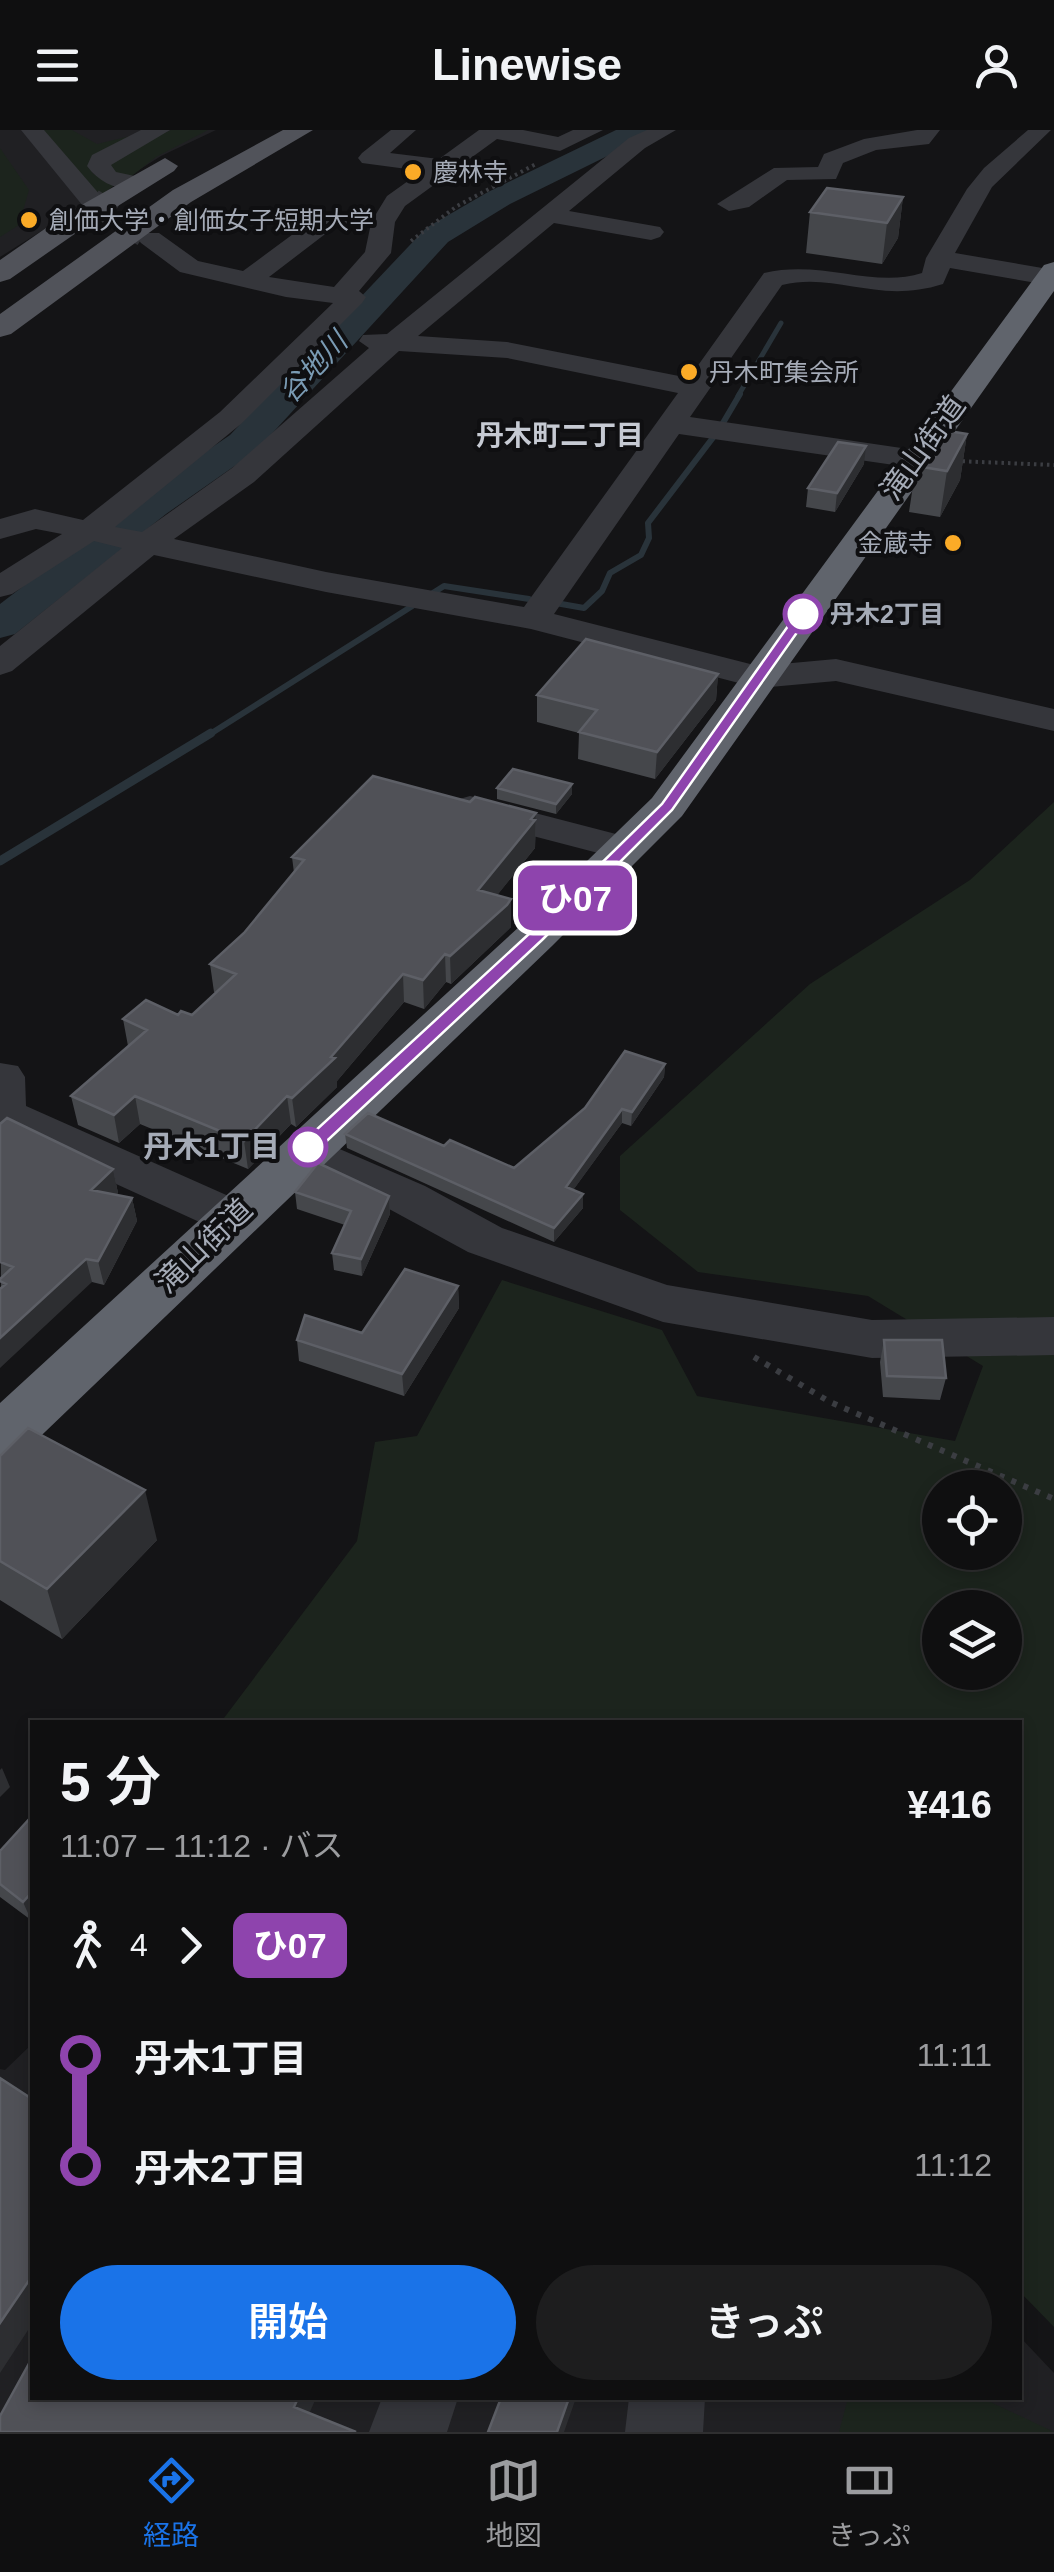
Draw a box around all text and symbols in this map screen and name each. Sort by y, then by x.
icon: menu [30,38,85,93]
icon: person [969,38,1024,93]
text: Linewise [432,39,622,90]
place label: 慶林寺 [433,158,508,186]
marker: 慶林寺 [402,161,424,183]
place label: 創価大学・創価女子短期大学 [49,206,374,234]
marker: 創価大学・創価女子短期大学 [18,209,40,231]
water label: 谷地川 [273,324,355,409]
place label: 丹木町集会所 [709,358,859,386]
marker: 丹木町集会所 [678,361,700,383]
street label: 滝山街道 [874,389,971,506]
district label: 丹木町二丁目 [476,420,644,451]
place label: 金蔵寺 [858,529,933,557]
marker: 金蔵寺 [942,532,964,554]
marker: 丹木2丁目 [784,595,822,633]
place label: 丹木2丁目 [830,600,944,628]
line badge: ひ07 [518,866,632,930]
text: ひ07 [538,879,612,918]
marker: 丹木1丁目 [289,1128,327,1166]
place label: 丹木1丁目 [143,1130,280,1163]
street label: 滝山街道 [149,1192,258,1299]
map controls [922,1470,1022,1690]
button: locate [922,1470,1022,1570]
button: layers [922,1590,1022,1690]
text: 5 分 [60,1751,161,1813]
text: ¥416 [907,1784,992,1826]
text: 11:07 – 11:12 · バス [60,1828,343,1864]
icon: walk [60,1918,115,1973]
icon: forward [163,1918,218,1973]
text: ひ07 [253,1926,327,1965]
text: 4 [130,1927,148,1963]
text: 11:11 [917,2037,992,2073]
text: 丹木1丁目 [134,2038,307,2080]
text: 11:12 [914,2147,992,2183]
text: 丹木2丁目 [134,2148,307,2190]
button: 開始 [60,2265,516,2380]
button: きっぷ [536,2265,992,2380]
tab: 経路 [143,2453,199,2553]
tab: 地図 [486,2453,542,2553]
tab: きっぷ [828,2453,911,2553]

